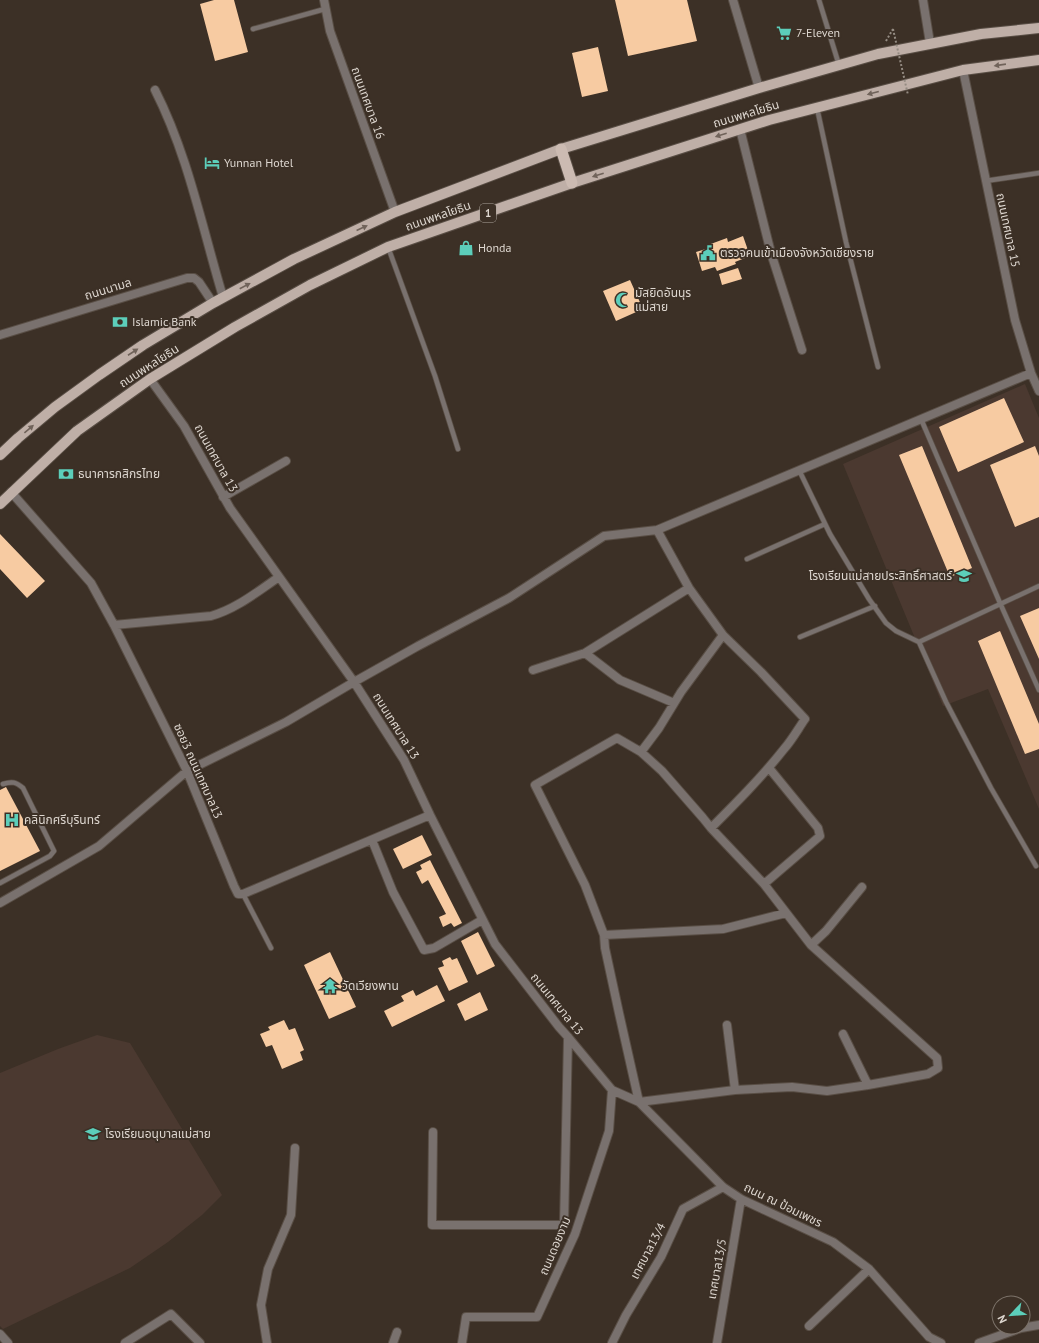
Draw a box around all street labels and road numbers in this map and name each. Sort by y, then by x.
street label: ถนนเทศบาล 16 [348,65,388,141]
street label: ถนนพหลโยธิน [711,96,781,131]
street label: ถนนเทศบาล 15 [993,191,1024,268]
street label: ถนนพหลโยธิน [403,197,473,234]
road number: 1 [480,204,496,222]
street label: ถนนนามล [83,274,133,303]
street label: ถนนพหลโยธิน [116,341,182,391]
street label: ถนนเทศบาล 13 [192,421,241,494]
street label: ถนนเทศบาล 13 [370,690,423,762]
street label: ซอย3 ถนนเทศบาล13 [171,721,226,821]
street label: ถนนเทศบาล 13 [528,970,587,1038]
street label: ถนน ณ ป้อมเพชร [742,1179,825,1230]
street label: ถนนดอยงาม [536,1214,574,1277]
street label: เทศบาล13/4 [627,1220,669,1281]
street label: เทศบาล13/5 [704,1237,729,1300]

